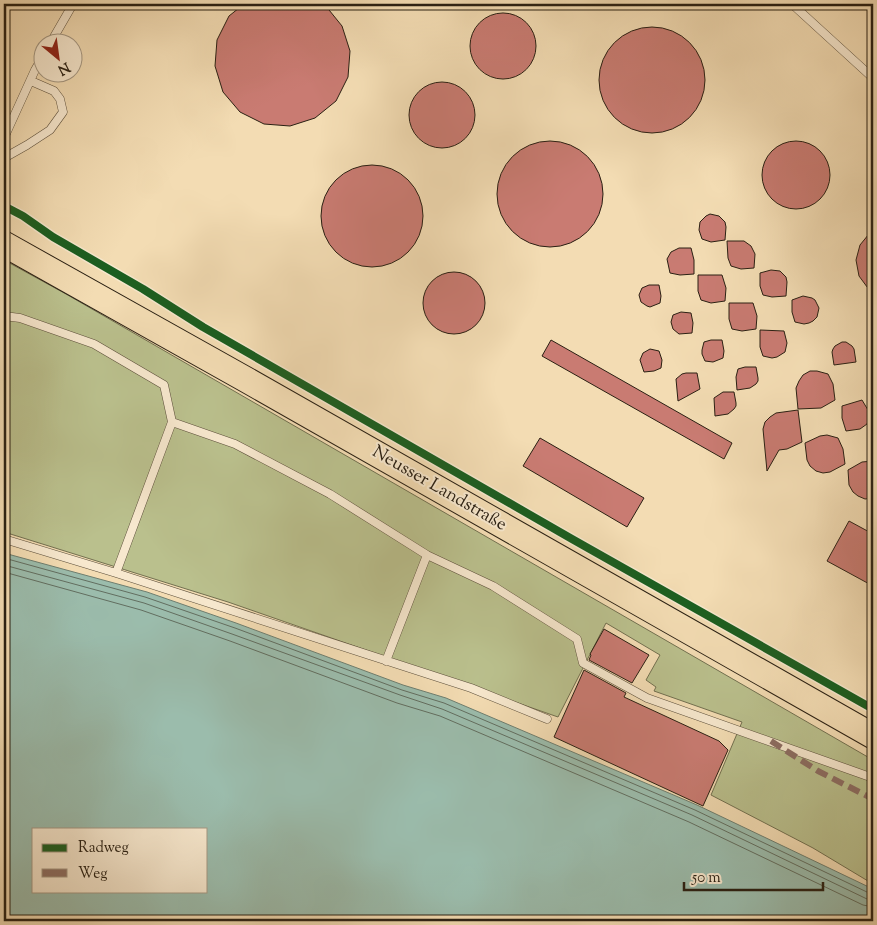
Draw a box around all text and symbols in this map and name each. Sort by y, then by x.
north arrow [32,32,82,82]
text: N [54,56,73,79]
street label: Neusser Landstraße [367,440,511,538]
legend [32,828,208,892]
text: Radweg [78,838,129,859]
scale bar [684,860,823,892]
text: Weg [78,864,108,885]
text: 50 m [691,868,721,889]

